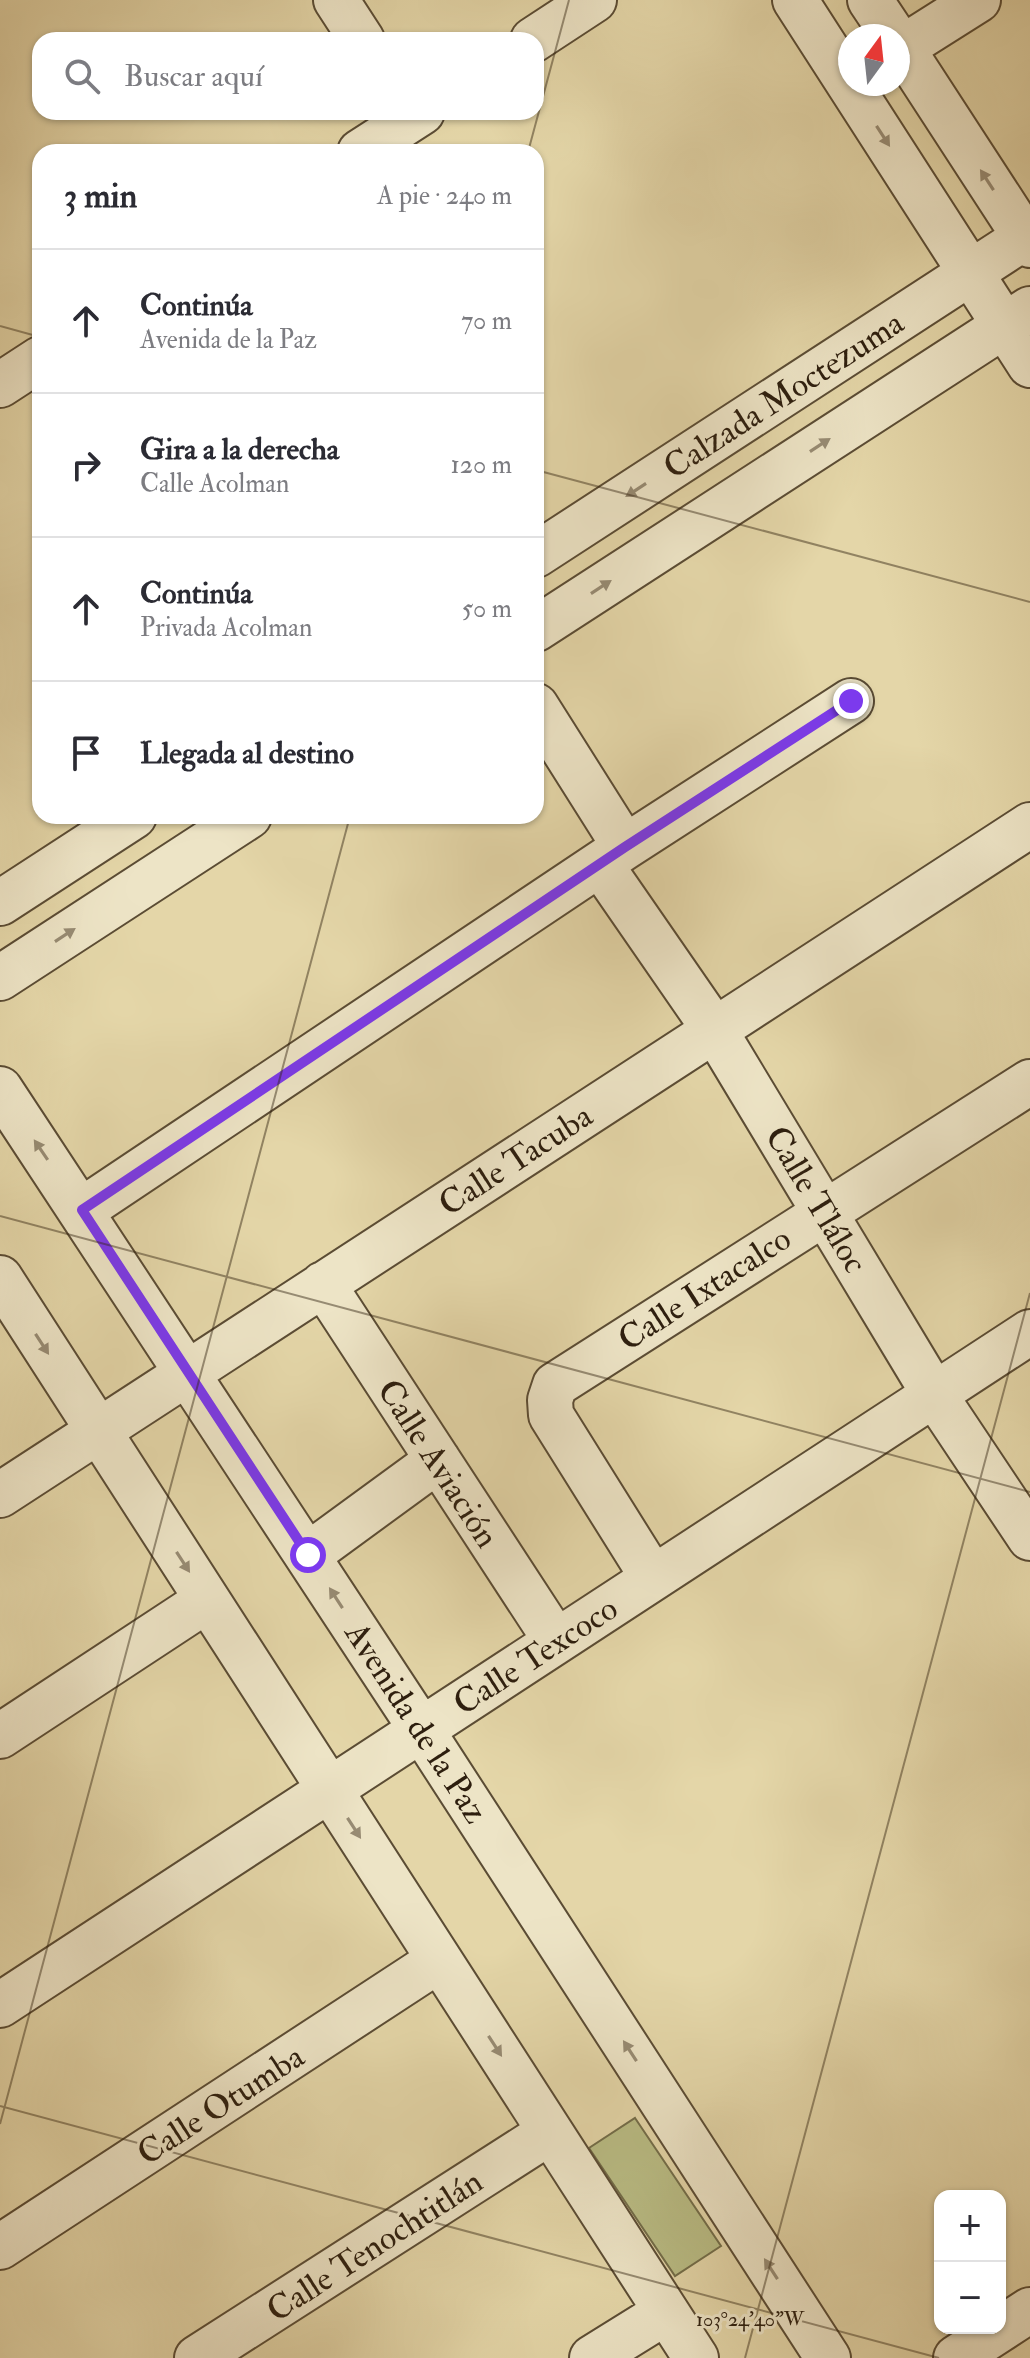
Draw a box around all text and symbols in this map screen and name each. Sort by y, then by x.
north arrow [838,24,910,96]
search box [32,32,544,120]
icon: search [60,54,104,98]
text: Buscar aquí [124,58,263,95]
one-way arrow [875,125,889,147]
one-way arrow [981,169,995,191]
text: 3 min [64,175,137,218]
text: A pie · 240 m [377,180,512,212]
text: Continúa [140,287,253,324]
icon: ahead [64,299,108,343]
street label: Calzada Moctezuma [656,301,913,489]
text: 70 m [461,305,512,337]
text: Avenida de la Paz [140,324,317,356]
text: Gira a la derecha [140,431,339,468]
one-way arrow [809,438,830,453]
icon: right [64,443,108,487]
text: 120 m [451,449,512,481]
text: Calle Acolman [140,468,289,500]
one-way arrow [625,482,647,497]
text: Continúa [140,575,253,612]
one-way arrow [591,580,612,595]
icon: ahead [64,587,108,631]
text: 50 m [462,593,512,625]
text: Privada Acolman [140,612,312,644]
route end [833,683,869,719]
icon: arrive [64,731,108,775]
text: Llegada al destino [140,735,354,772]
one-way arrow [55,928,76,943]
street label: Calle Tacuba [431,1094,602,1226]
street label: Calle Tláloc [755,1118,877,1281]
one-way arrow [34,1139,49,1160]
street label: Calle Ixtacalco [610,1217,799,1361]
one-way arrow [35,1333,50,1354]
street label: Calle Aviación [367,1371,508,1556]
route start [290,1537,326,1573]
one-way arrow [175,1551,190,1573]
one-way arrow [328,1587,343,1608]
street label: Calle Texcoco [446,1587,626,1725]
street label: Avenida de la Paz [334,1613,497,1831]
one-way arrow [347,1817,361,1839]
street label: Calle Otumba [129,2035,313,2175]
one-way arrow [487,2036,502,2057]
one-way arrow [622,2040,637,2061]
street label: Calle Tenochtitlán [259,2160,491,2332]
map controls [934,2190,1006,2334]
button: + [934,2190,1006,2262]
one-way arrow [764,2258,778,2280]
button: − [934,2262,1006,2334]
text: 103°24'40"W [696,2307,805,2332]

